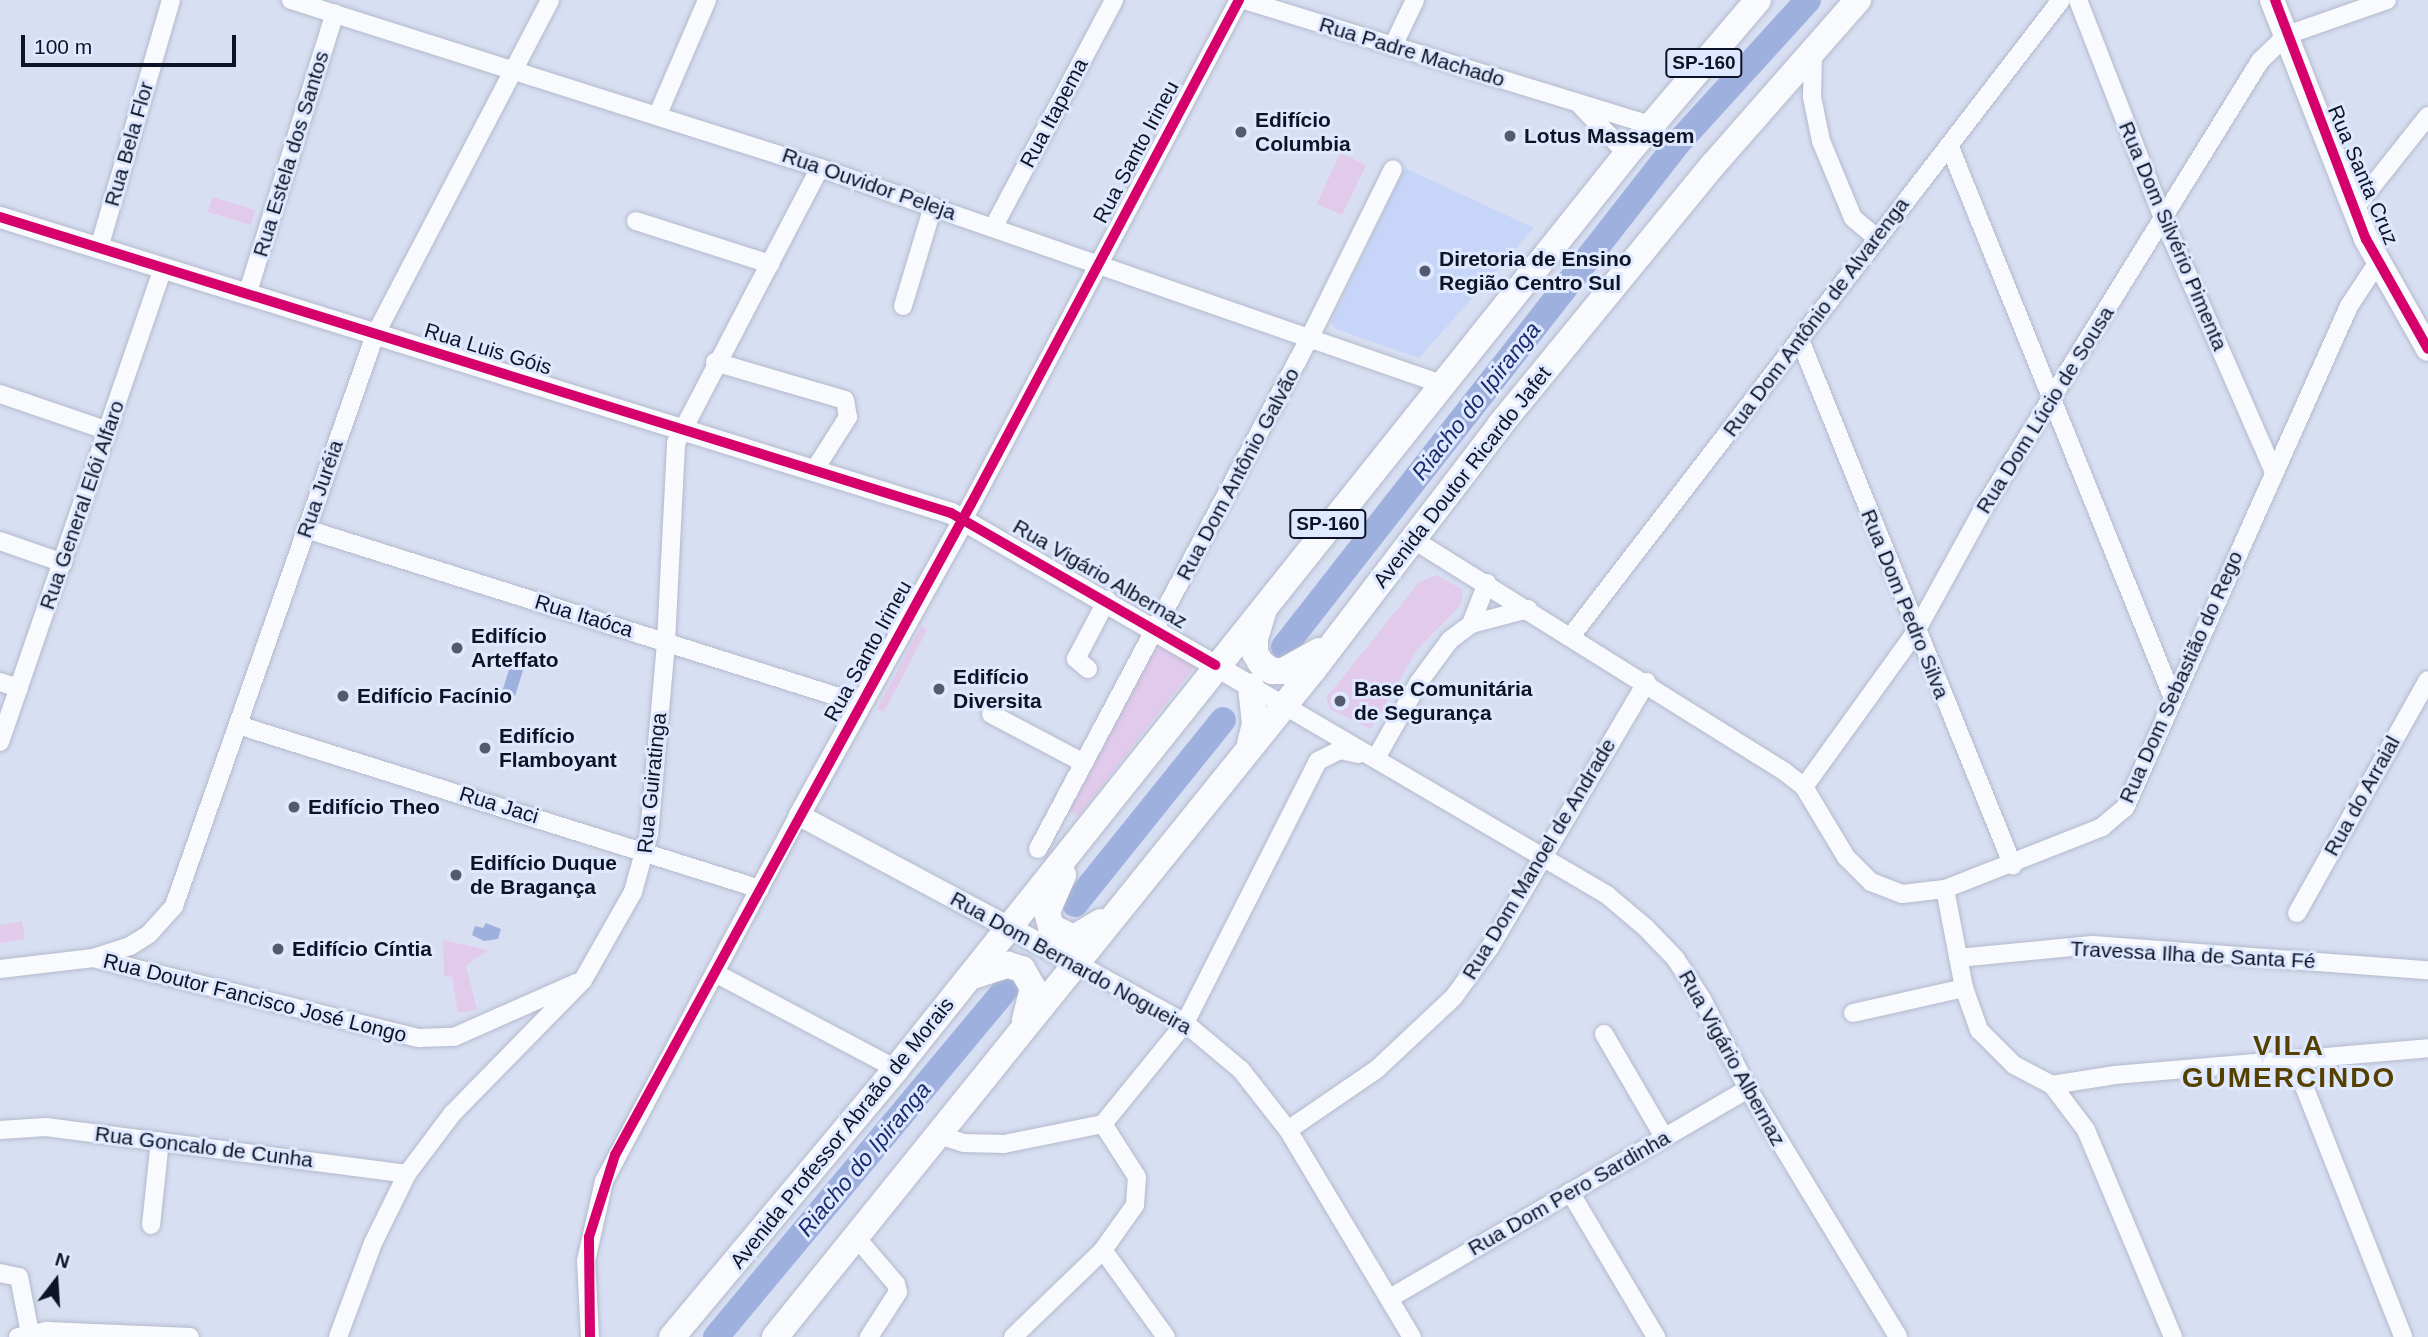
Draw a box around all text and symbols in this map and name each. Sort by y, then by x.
street label: Rua Padre Machado [1316,12,1508,92]
scale bar [24,21,240,65]
text: 100 m [34,35,92,58]
street label: Rua Estela dos Santos [248,48,334,260]
road number: SP-160 [1664,48,1744,78]
street label: Rua Itapema [1015,54,1093,172]
street label: Rua Santo Irineu [1088,77,1184,227]
street label: Rua Bela Flor [99,79,159,209]
street label: Rua Santa Cruz [2322,101,2404,249]
place label: Edifício Columbia [1255,107,1351,157]
street label: Rua Dom Silvério Pimenta [2113,118,2233,354]
place label: Lotus Massagem [1524,123,1694,149]
marker: Edifício Columbia [1233,124,1249,140]
marker: Lotus Massagem [1502,128,1518,144]
street label: Rua Ouvidor Peleja [779,142,959,226]
street label: Rua Dom Antônio de Alvarenga [1717,191,1915,443]
place label: Diretoria de Ensino Região Centro Sul [1439,246,1632,296]
marker: Diretoria de Ensino Região Centro Sul [1417,263,1433,279]
street label: Rua Dom Lúcio de Sousa [1971,302,2119,518]
water label: Riacho do Ipiranga [1406,316,1546,486]
street label: Rua Luis Góis [421,318,555,380]
street label: Avenida Doutor Ricardo Jafet [1368,361,1556,593]
street label: Rua Dom Antônio Galvão [1171,363,1305,585]
street label: Rua General Elói Alfaro [34,397,130,613]
street label: Rua Juréia [292,437,348,541]
street label: Rua Dom Pedro Silva [1855,506,1955,702]
road number: SP-160 [1288,509,1368,540]
street label: Rua Vigário Albernaz [1008,514,1192,634]
street label: Rua Dom Sebastião do Rego [2114,547,2248,807]
street label: Rua Santo Irineu [819,576,917,726]
street label: Rua Itaóca [532,589,636,643]
place label: Edifício Arteffato [471,623,558,673]
marker: Edifício Arteffato [449,640,465,656]
place label: Edifício Diversita [953,664,1042,714]
place label: Base Comunitária de Segurança [1354,676,1533,726]
marker: Edifício Diversita [931,681,947,697]
place label: Edifício Facínio [357,683,512,709]
marker: Edifício Facínio [335,688,351,704]
marker: Base Comunitária de Segurança [1332,693,1348,709]
street label: Rua Guiratinga [632,711,672,855]
place label: Edifício Flamboyant [499,723,617,773]
street label: Rua do Arraial [2318,731,2406,861]
street label: Rua Dom Manoel de Andrade [1457,733,1621,985]
marker: Edifício Flamboyant [477,740,493,756]
street label: Rua Jaci [456,781,542,829]
place label: Edifício Theo [308,794,440,820]
marker: Edifício Theo [286,799,302,815]
place label: Edifício Duque de Bragança [470,850,617,900]
marker: Edifício Duque de Bragança [448,867,464,883]
street label: Rua Dom Bernardo Nogueira [946,886,1196,1040]
place label: Edifício Cíntia [292,936,432,962]
street label: Travessa Ilha de Santa Fé [2070,936,2316,974]
marker: Edifício Cíntia [270,941,286,957]
street label: Rua Doutor Fancisco José Longo [101,948,409,1048]
street label: Rua Vigário Albernaz [1673,965,1791,1151]
street label: Avenida Professor Abraão de Morais [724,992,960,1274]
district label: VILA GUMERCINDO [2183,1029,2395,1095]
water label: Riacho do Ipiranga [791,1076,937,1242]
street label: Rua Goncalo de Cunha [94,1121,314,1173]
street label: Rua Dom Pero Sardinha [1464,1125,1674,1261]
north arrow [21,1246,91,1316]
text: N [53,1248,72,1272]

